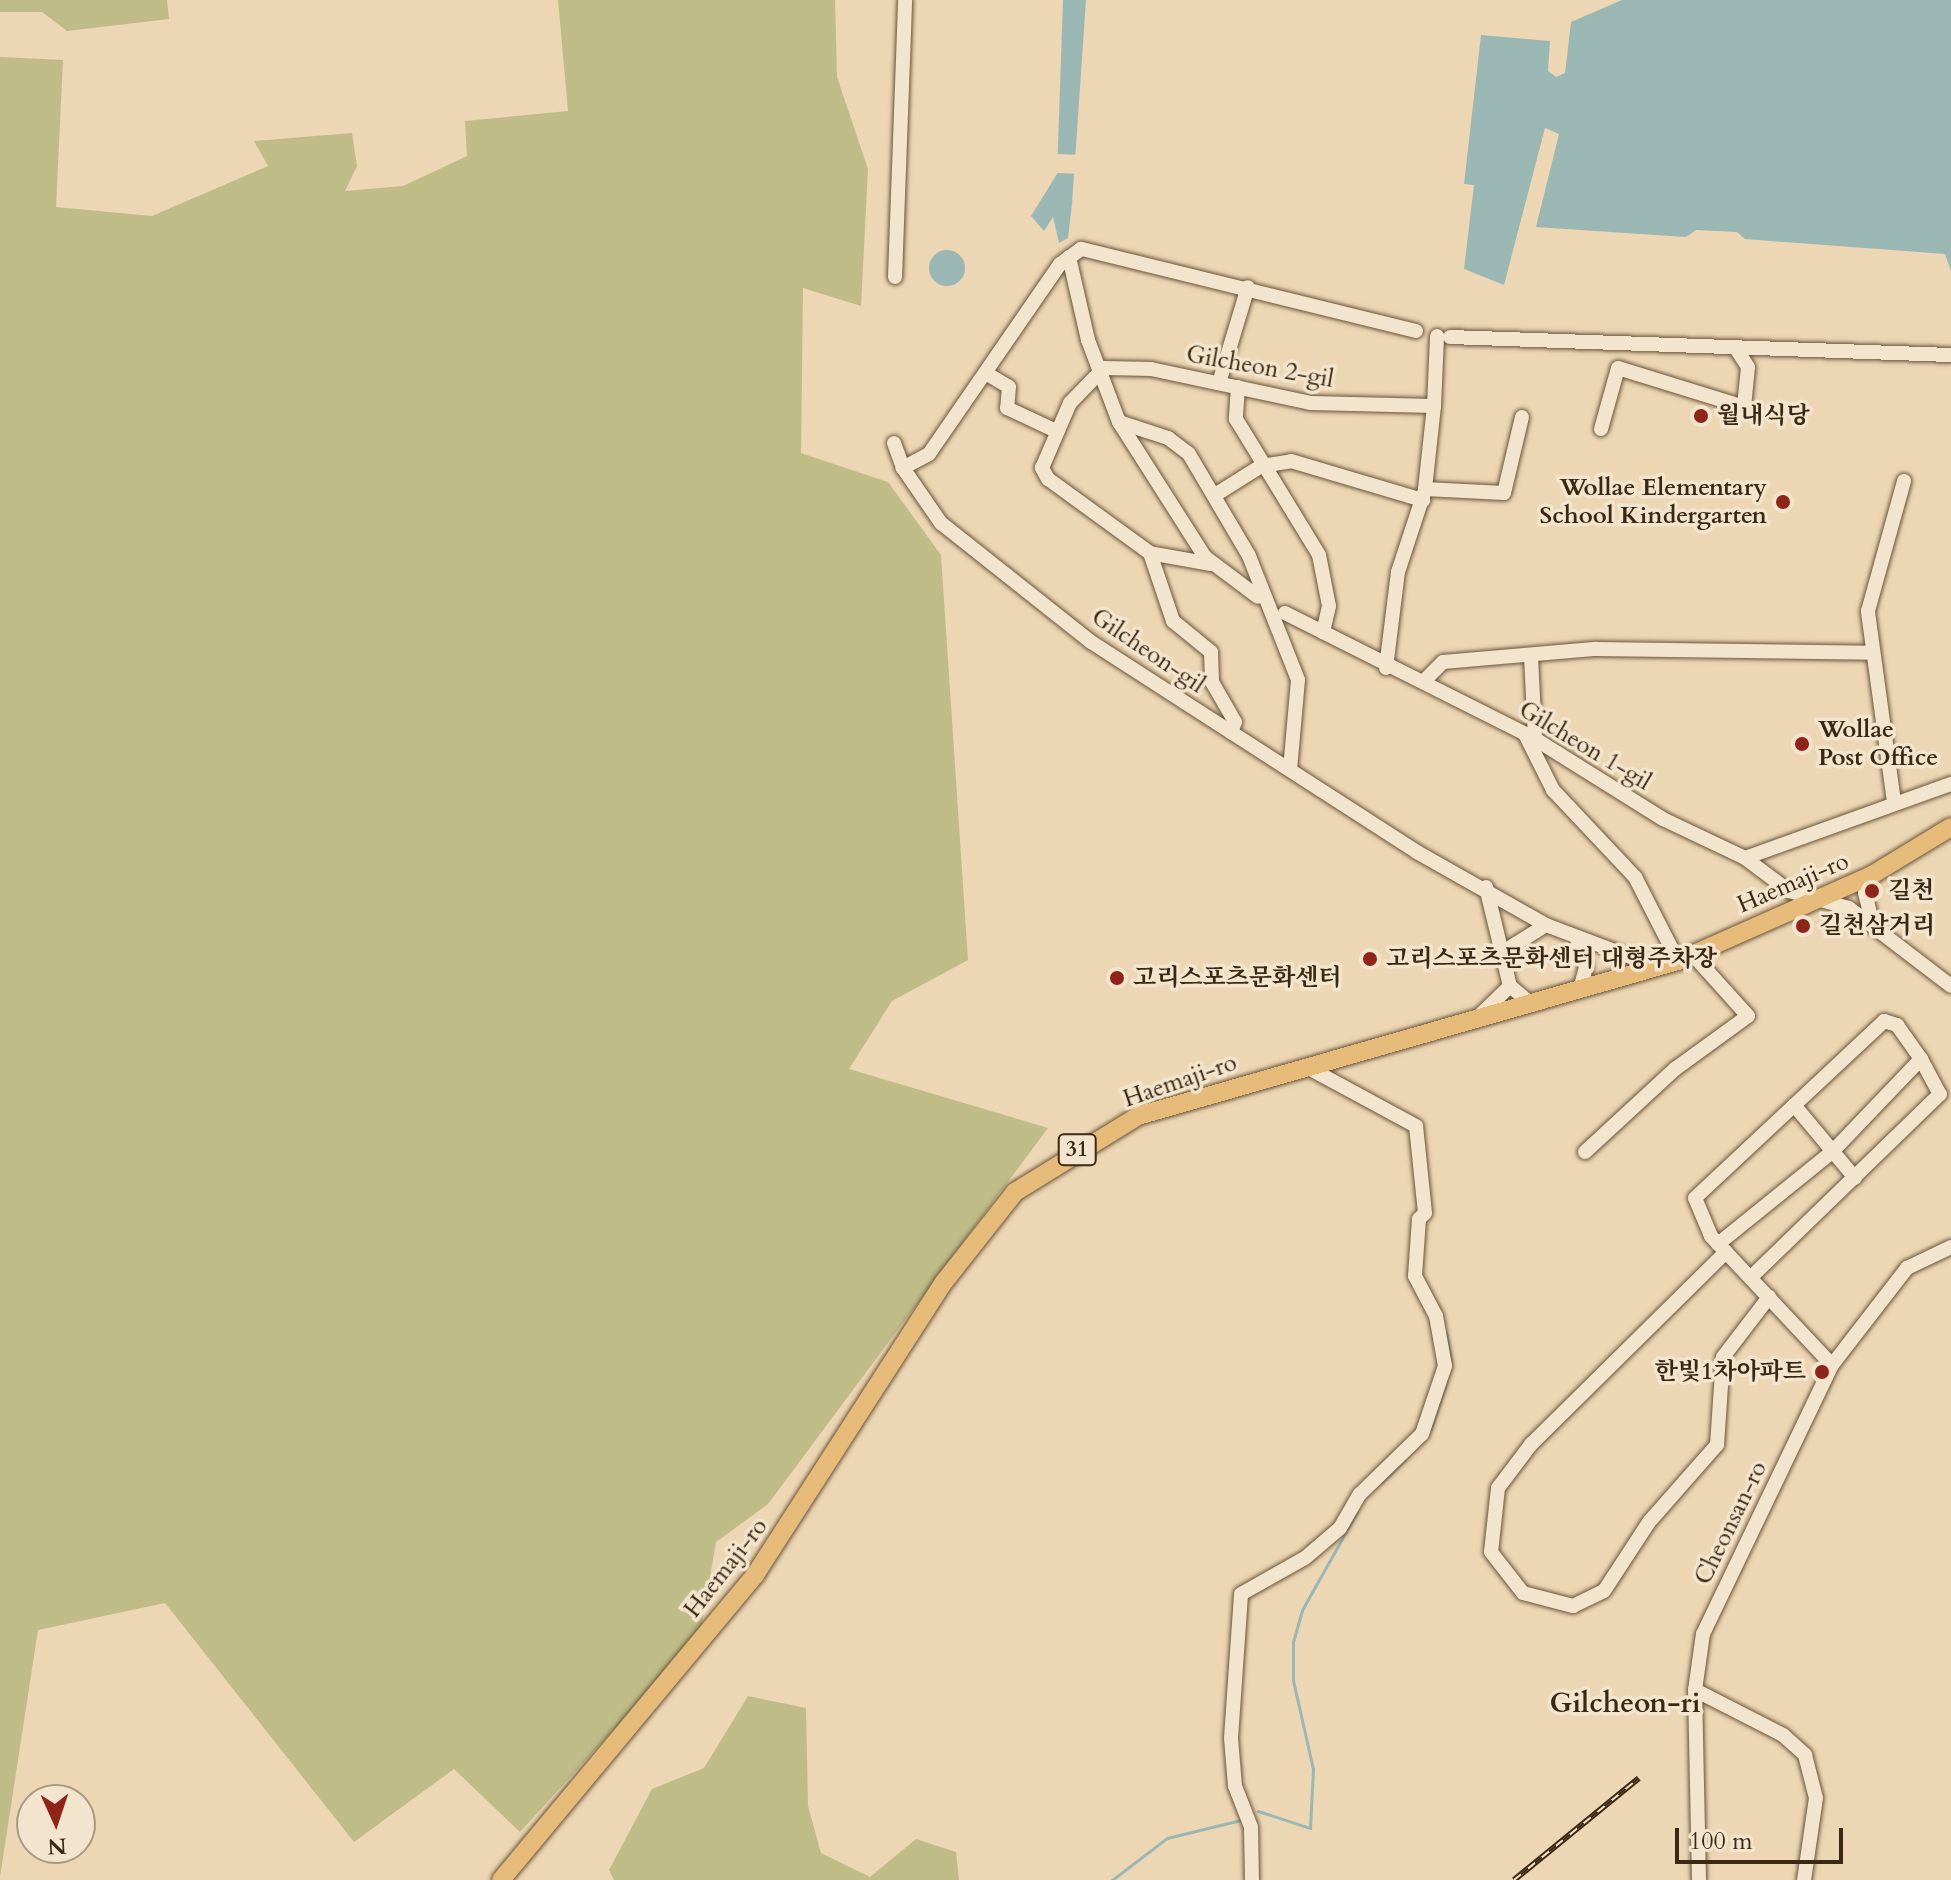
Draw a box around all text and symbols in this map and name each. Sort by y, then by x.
street label: Gilcheon 2-gil [1184,340,1336,394]
place label: 월내식당 [1717,402,1810,430]
marker: 월내식당 [1692,407,1710,425]
place label: Wollae Elementary School Kindergarten [1539,474,1767,530]
marker: Wollae Elementary School Kindergarten [1774,493,1792,511]
street label: Gilcheon-gil [1086,603,1210,699]
street label: Gilcheon 1-gil [1514,695,1656,797]
place label: Wollae Post Office [1818,716,1938,772]
marker: Wollae Post Office [1793,735,1811,753]
street label: Haemaji-ro [1733,847,1853,919]
place label: 길천 [1888,877,1934,905]
marker: 길천 [1863,882,1881,900]
place label: 길천삼거리 [1819,912,1935,940]
marker: 길천삼거리 [1794,917,1812,935]
place label: 고리스포츠문화센터 대형주차장 [1386,945,1717,973]
marker: 고리스포츠문화센터 대형주차장 [1361,950,1379,968]
place label: 고리스포츠문화센터 [1133,964,1342,992]
marker: 고리스포츠문화센터 [1108,969,1126,987]
street label: Haemaji-ro [1120,1048,1240,1114]
road number: 31 [1057,1132,1097,1168]
place label: 한빛1차아파트 [1655,1358,1806,1386]
marker: 한빛1차아파트 [1813,1363,1831,1381]
street label: Cheonsan-ro [1689,1457,1773,1589]
street label: Haemaji-ro [678,1513,774,1623]
district label: Gilcheon-ri [1549,1686,1701,1720]
north arrow [16,1784,96,1864]
scale bar [1679,1812,1847,1862]
text: 100 m [1689,1825,1753,1858]
text: N [47,1830,67,1861]

